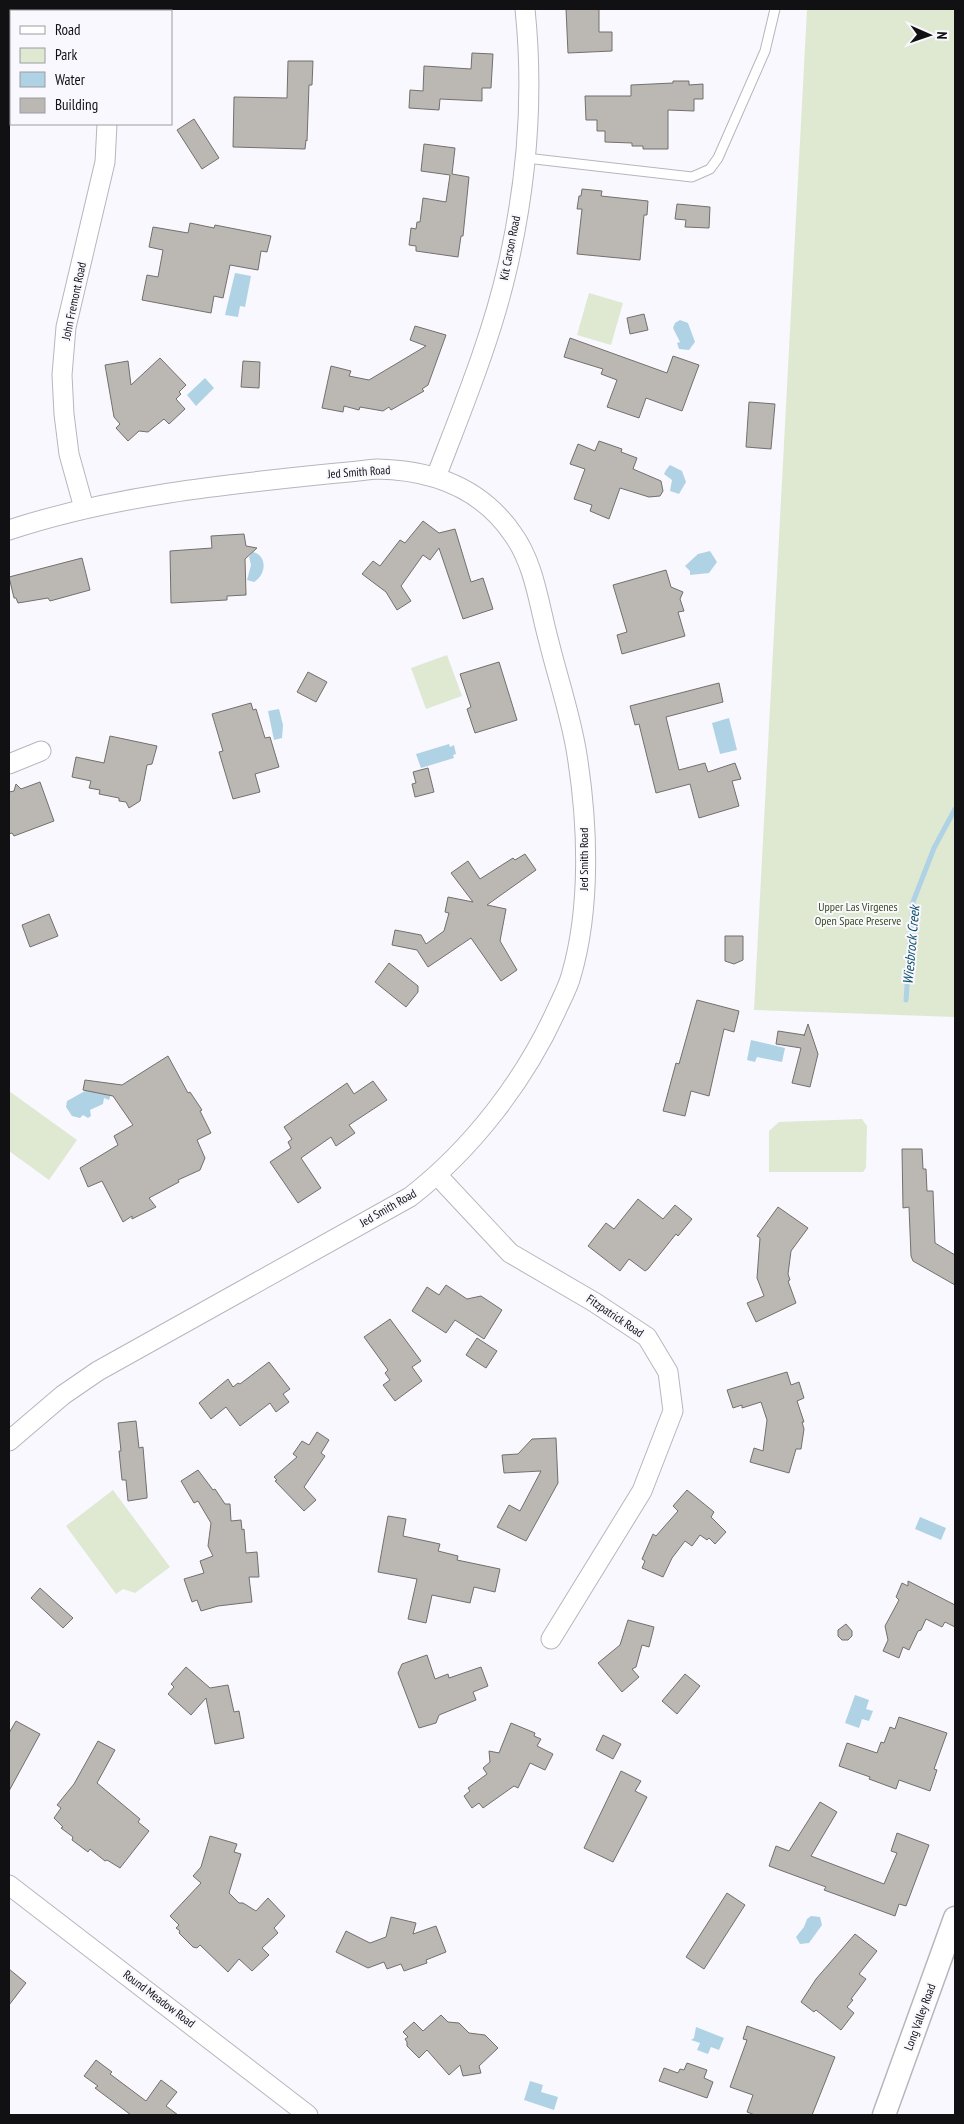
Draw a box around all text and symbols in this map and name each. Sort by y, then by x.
legend [10,10,172,125]
north arrow [904,10,954,60]
text: Road [55,20,81,39]
text: N [933,31,951,40]
text: Park [55,45,77,64]
text: Water [55,70,86,89]
text: Building [55,95,98,114]
street label: Kit Carson Road [496,214,523,281]
street label: John Fremont Road [58,261,89,342]
street label: Jed Smith Road [326,462,391,481]
street label: Jed Smith Road [576,828,591,891]
park label: Upper Las Virgenes Open Space Preserve [815,899,901,928]
water label: Wiesbrock Creek [899,903,924,985]
street label: Jed Smith Road [356,1185,419,1230]
street label: Fitzpatrick Road [584,1291,647,1340]
street label: Round Meadow Road [120,1967,198,2031]
street label: Long Valley Road [901,1981,939,2052]

